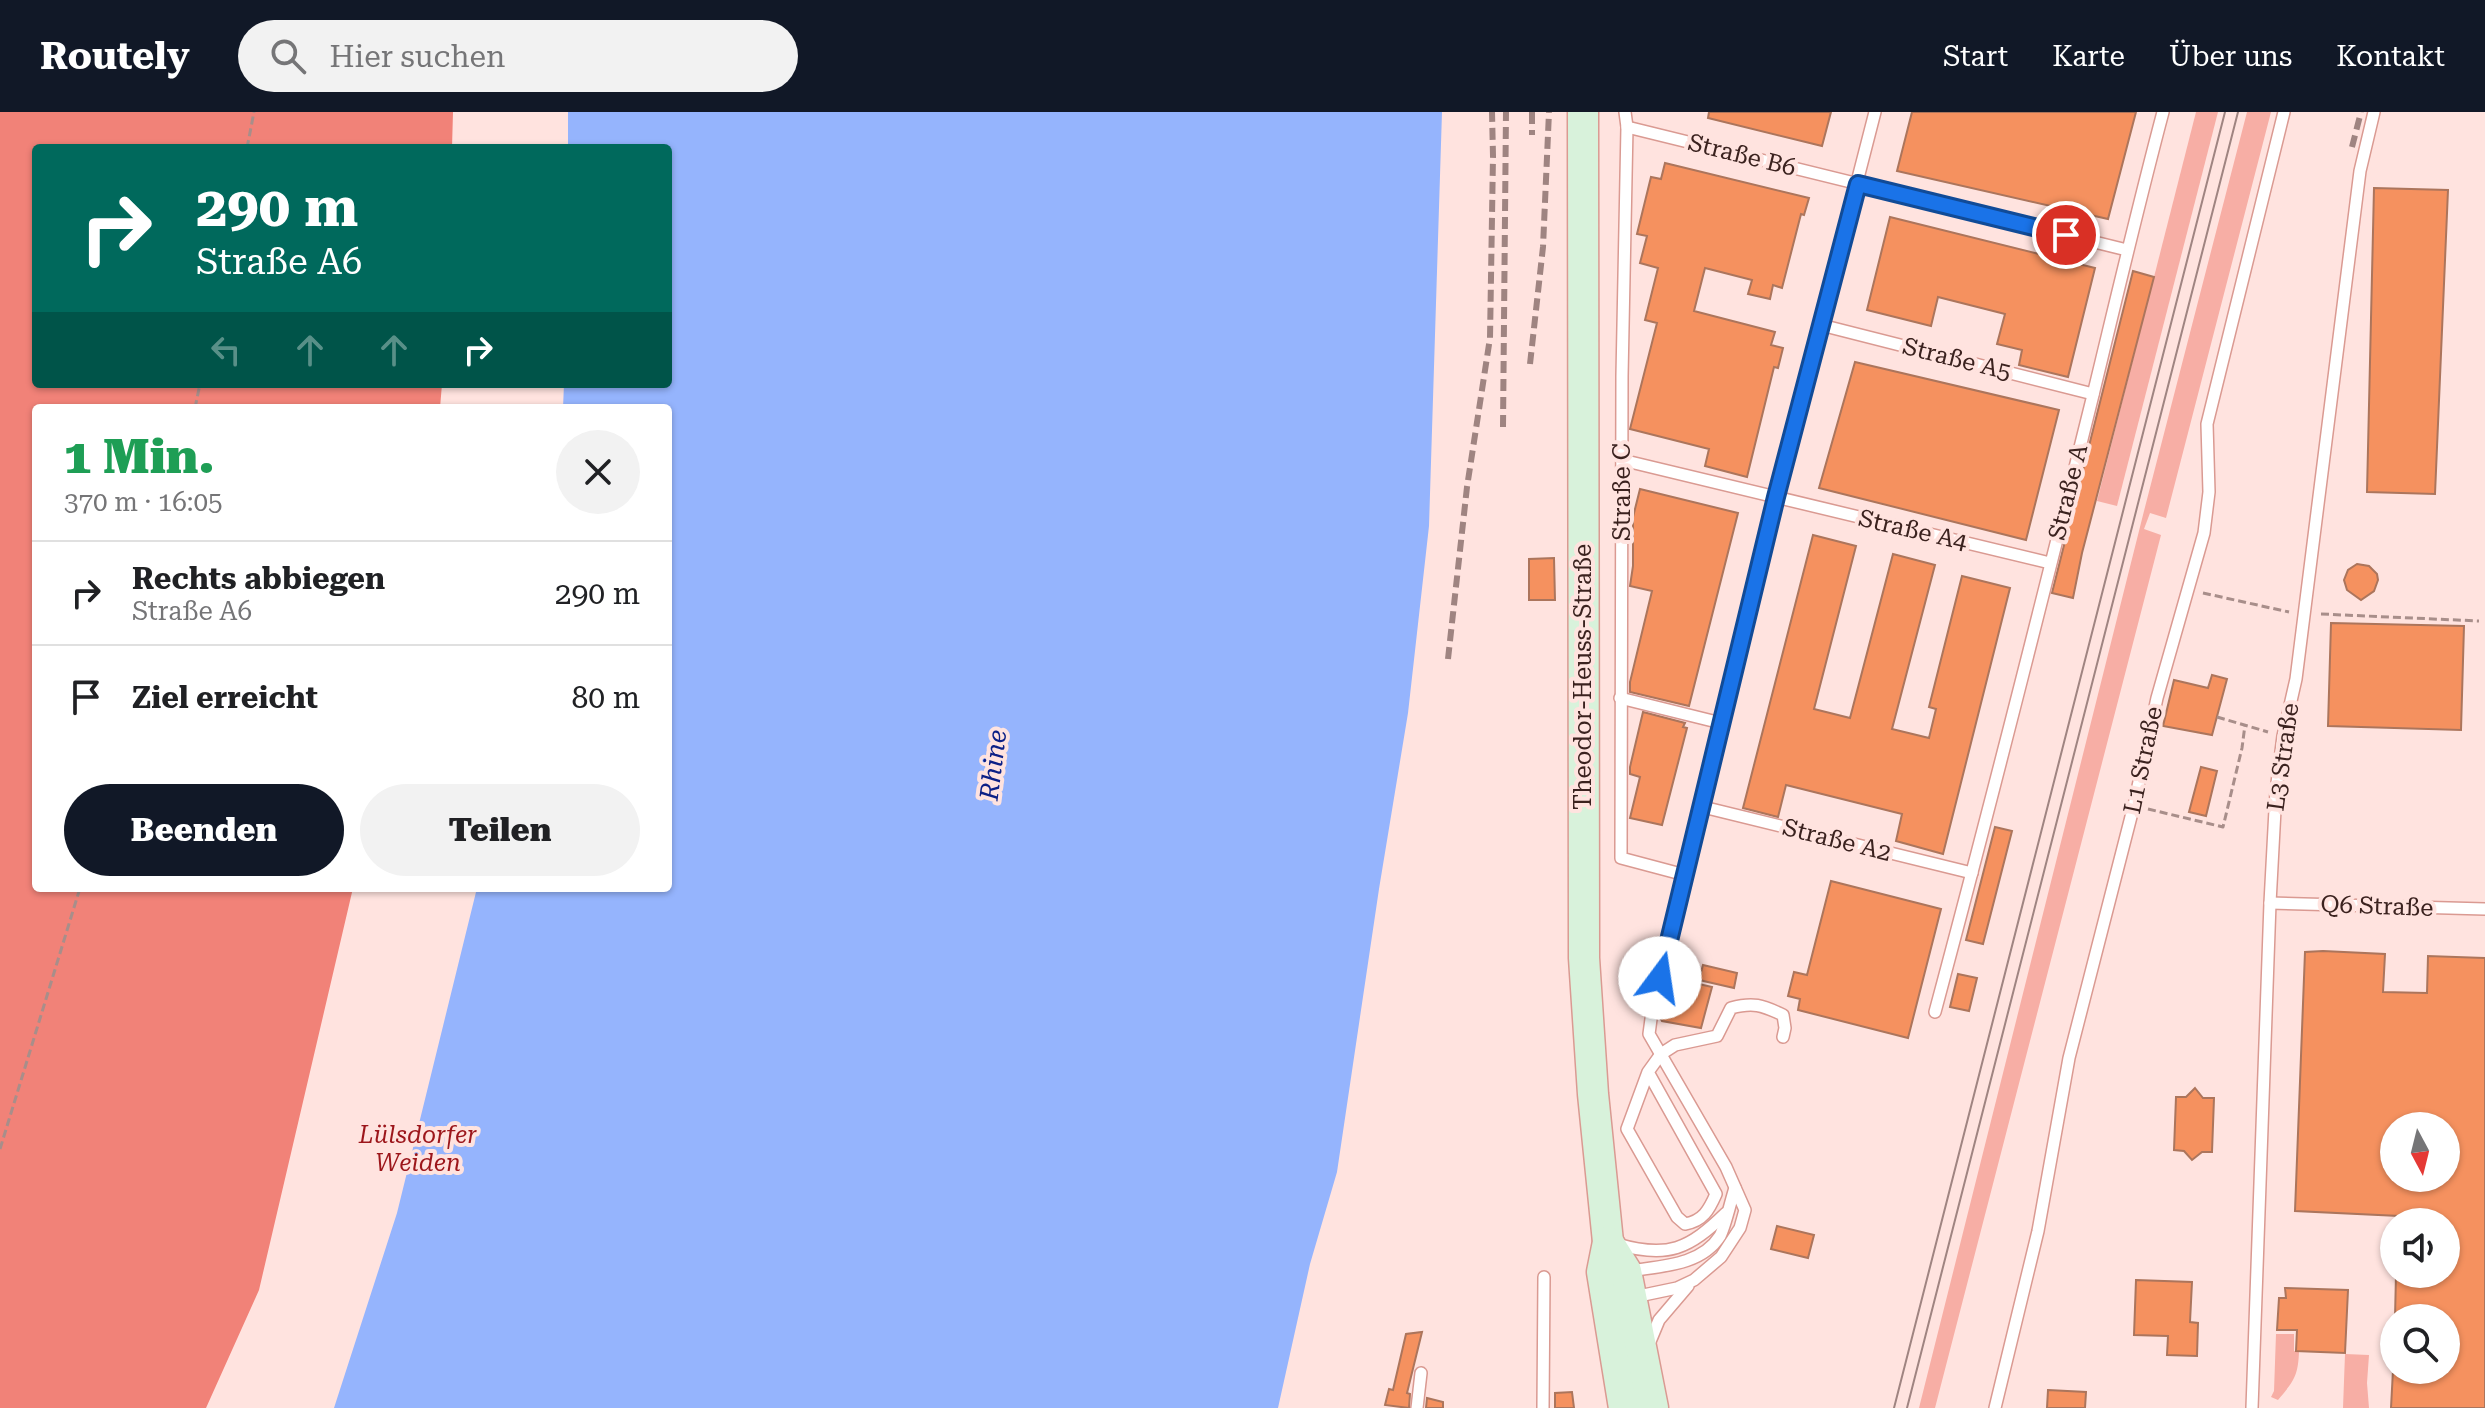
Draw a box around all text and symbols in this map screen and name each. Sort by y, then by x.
search box [238,20,798,92]
text: Routely [40,34,190,78]
icon: search [266,34,310,78]
text: Hier suchen [330,39,505,74]
text: Start [1943,40,2008,73]
text: Karte [2052,40,2125,73]
text: Über uns [2169,40,2292,73]
text: Kontakt [2336,40,2445,73]
street label: Straße B6 [1685,128,1799,182]
text: 290 m [196,174,358,240]
icon: right [64,176,168,280]
pin [2032,201,2100,269]
icon: arrive [2044,213,2088,257]
text: Straße A6 [196,241,362,283]
icon: left [204,328,248,372]
icon: ahead [288,328,332,372]
icon: ahead [372,328,416,372]
icon: right [456,328,500,372]
street label: Straße A5 [1900,332,2014,386]
text: 1 Min. [64,429,214,485]
button: close [556,430,640,514]
street label: Straße A [2043,441,2093,543]
street label: Straße C [1608,443,1636,541]
text: 370 m · 16:05 [64,487,223,517]
street label: Straße A4 [1856,504,1971,556]
street label: Theodor-Heuss-Straße [1569,544,1597,810]
text: Rechts abbiegen [132,561,385,596]
icon: right [64,571,108,615]
text: 290 m [555,576,640,611]
text: Straße A6 [132,596,252,626]
icon: arrive [64,675,108,719]
text: Ziel erreicht [132,680,318,715]
text: 80 m [571,680,640,715]
street label: L3 Straße [2262,701,2304,813]
street label: L1 Straße [2118,704,2168,816]
water label: Rhine [974,728,1012,803]
button: Beenden [64,784,344,876]
button: Teilen [360,784,640,876]
street label: Straße A2 [1780,813,1894,867]
street label: Q6 Straße [2320,890,2434,922]
position arrow [1618,936,1702,1020]
north arrow [2380,1112,2460,1192]
map controls [2380,1112,2460,1384]
park label: Lülsdorfer Weiden [358,1121,477,1177]
button: sound [2380,1208,2460,1288]
button: search [2380,1304,2460,1384]

